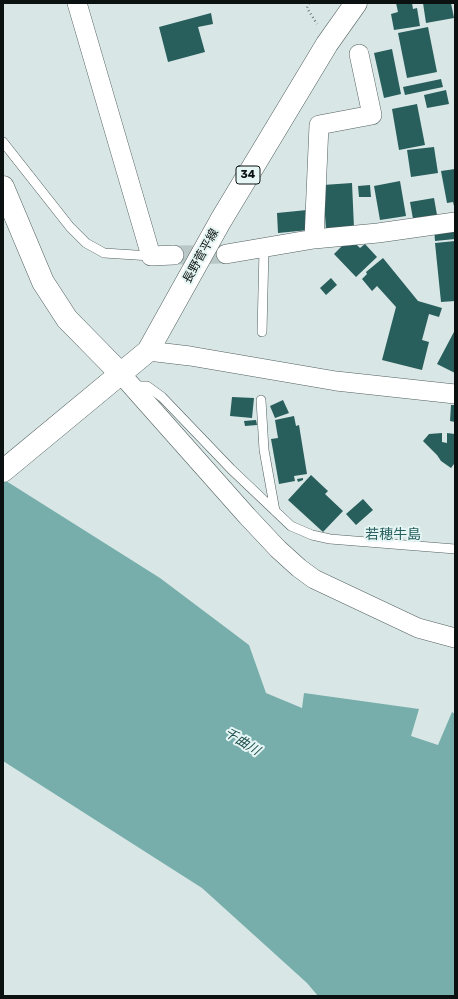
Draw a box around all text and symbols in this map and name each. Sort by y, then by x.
road number: 34 [236,166,260,184]
street label: 長野菅平線 [180,226,222,286]
district label: 若穂牛島 [365,527,421,543]
water label: 千曲川 [221,725,263,759]

